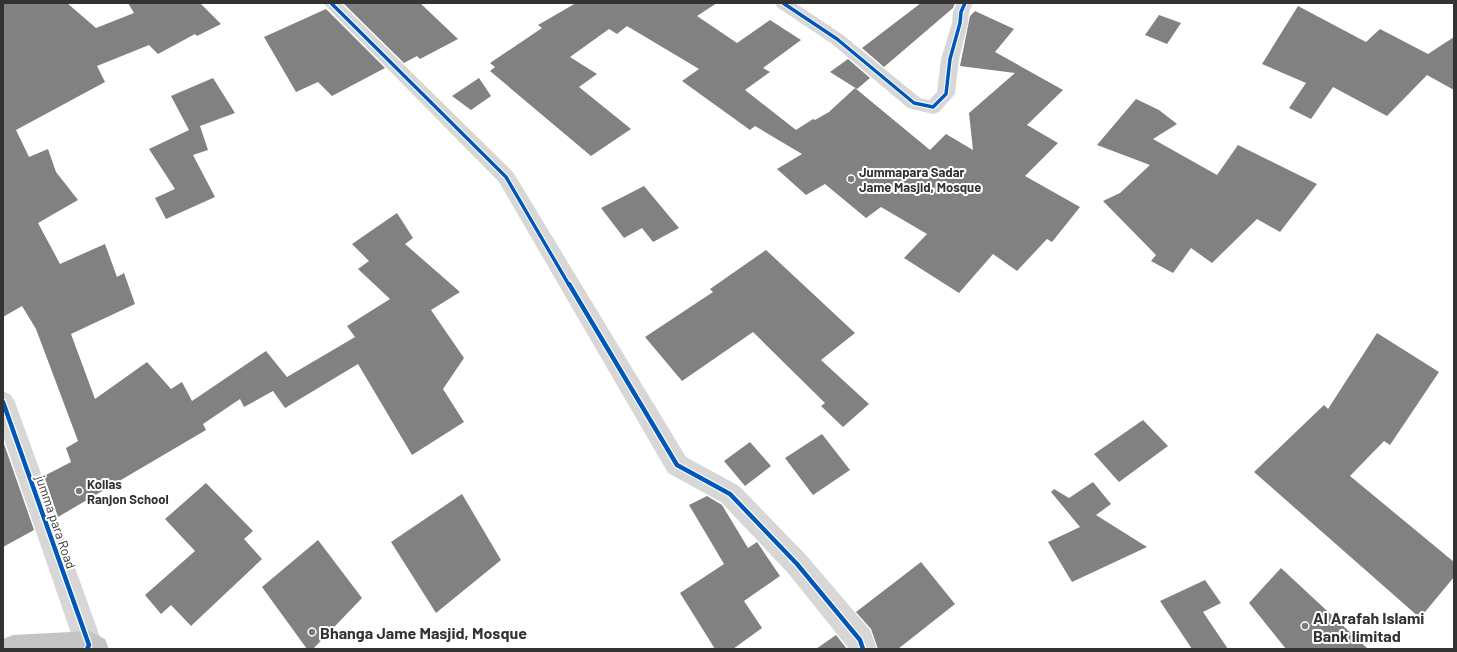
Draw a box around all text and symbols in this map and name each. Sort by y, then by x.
place label: Jummapara Sadar Jame Masjid, Mosque [859,164,981,195]
marker: Jummapara Sadar Jame Masjid, Mosque [846,174,856,184]
street label: jumma para Road [32,472,79,571]
place label: Koilas Ranjon School [87,476,169,507]
marker: Koilas Ranjon School [74,486,84,496]
place label: Al Arafah Islami Bank limitad [1313,608,1424,645]
marker: Al Arafah Islami Bank limitad [1300,621,1310,631]
place label: Bhanga Jame Masjid, Mosque [320,623,527,642]
marker: Bhanga Jame Masjid, Mosque [307,627,317,637]

